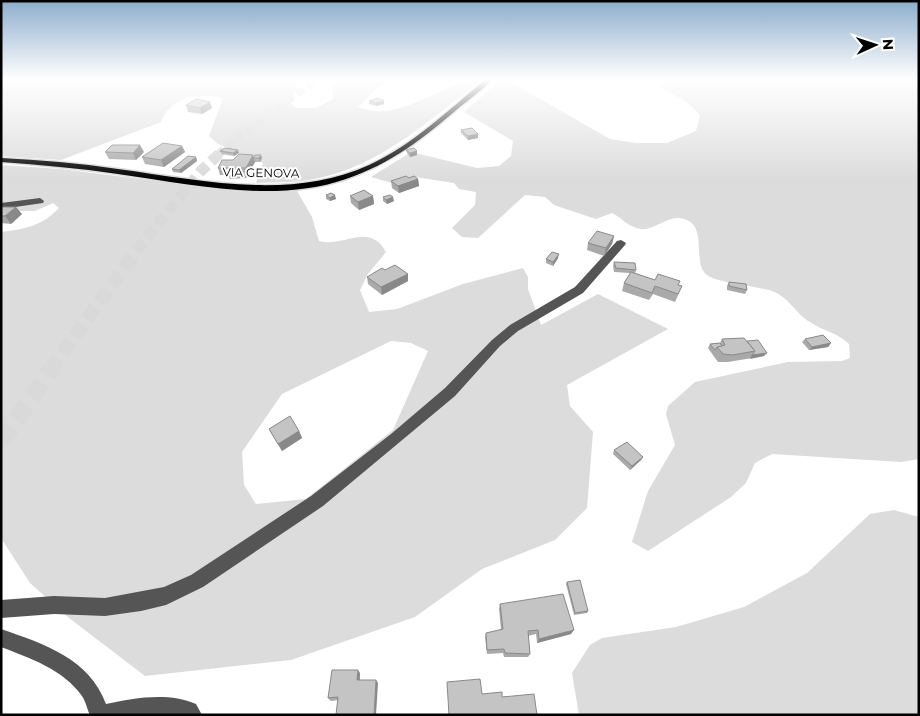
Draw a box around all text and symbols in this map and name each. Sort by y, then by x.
north arrow [850,20,900,70]
text: N [879,38,897,50]
street label: VIA GENOVA [222,164,300,181]

